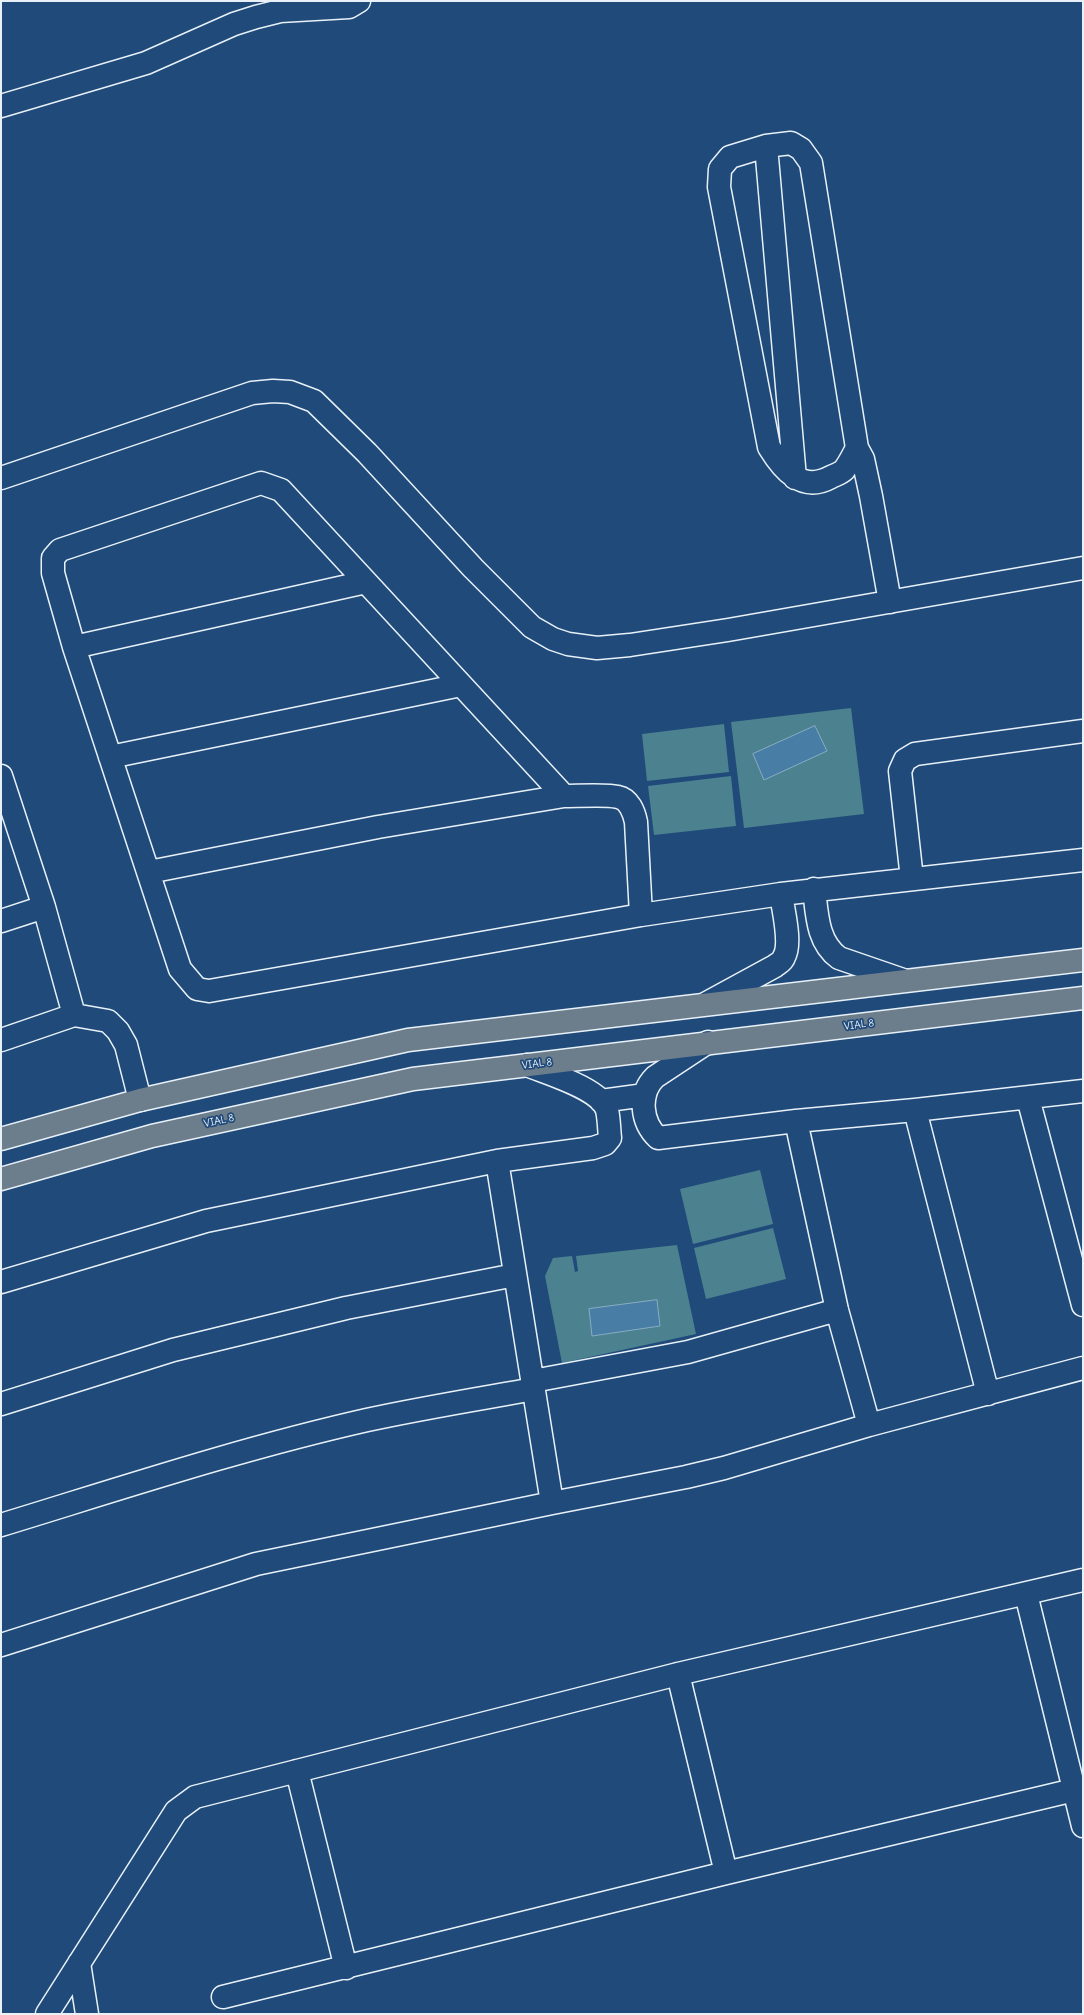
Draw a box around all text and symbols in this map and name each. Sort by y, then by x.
street label: VIAL 8 [843,1017,875,1033]
street label: VIAL 8 [521,1056,553,1072]
street label: VIAL 8 [203,1112,235,1130]

